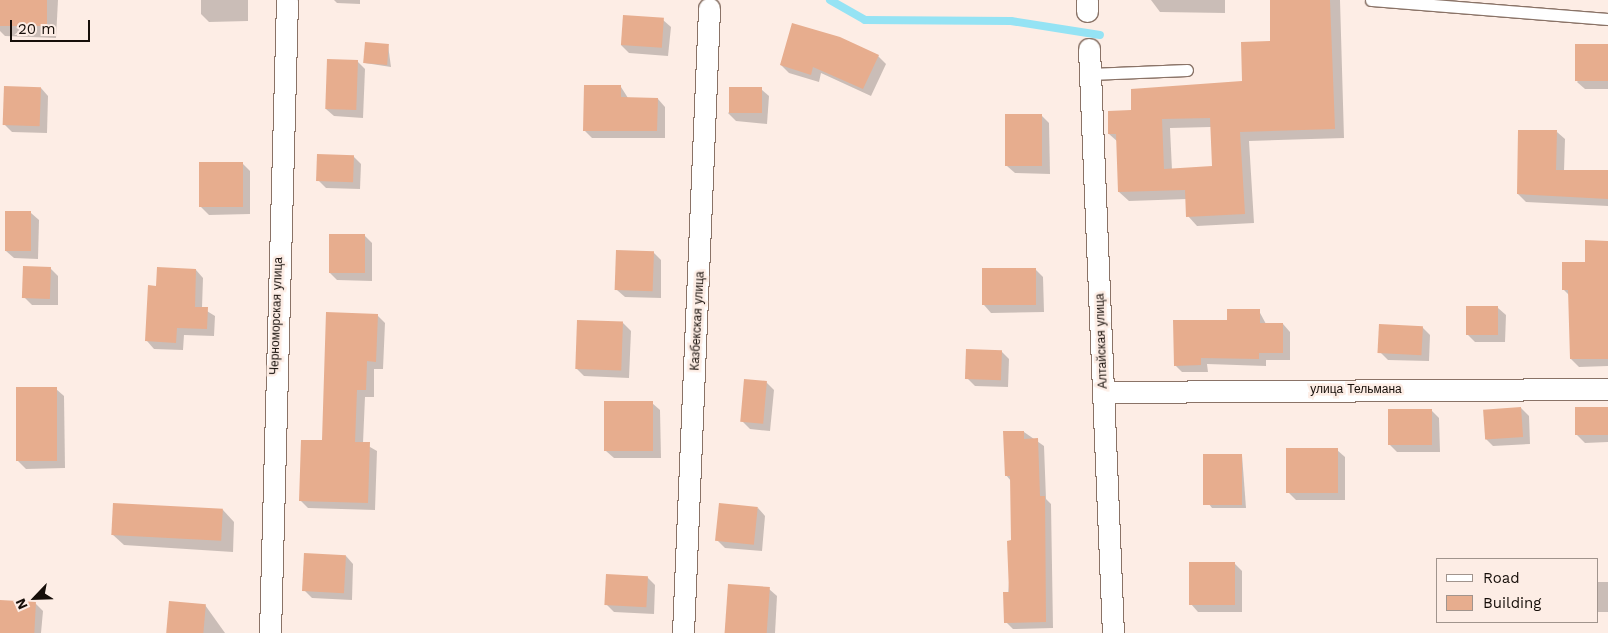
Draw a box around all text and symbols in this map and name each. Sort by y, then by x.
scale bar [12,10,92,42]
text: 20 m [18,20,56,38]
street label: Черноморская улица [268,257,286,375]
street label: Казбекская улица [688,271,708,371]
street label: Алтайская улица [1093,293,1111,389]
street label: улица Тельмана [1310,383,1402,397]
legend [1436,558,1598,623]
text: Road [1483,569,1520,587]
north arrow [10,573,60,623]
text: Building [1483,594,1541,612]
text: N [12,596,31,612]

